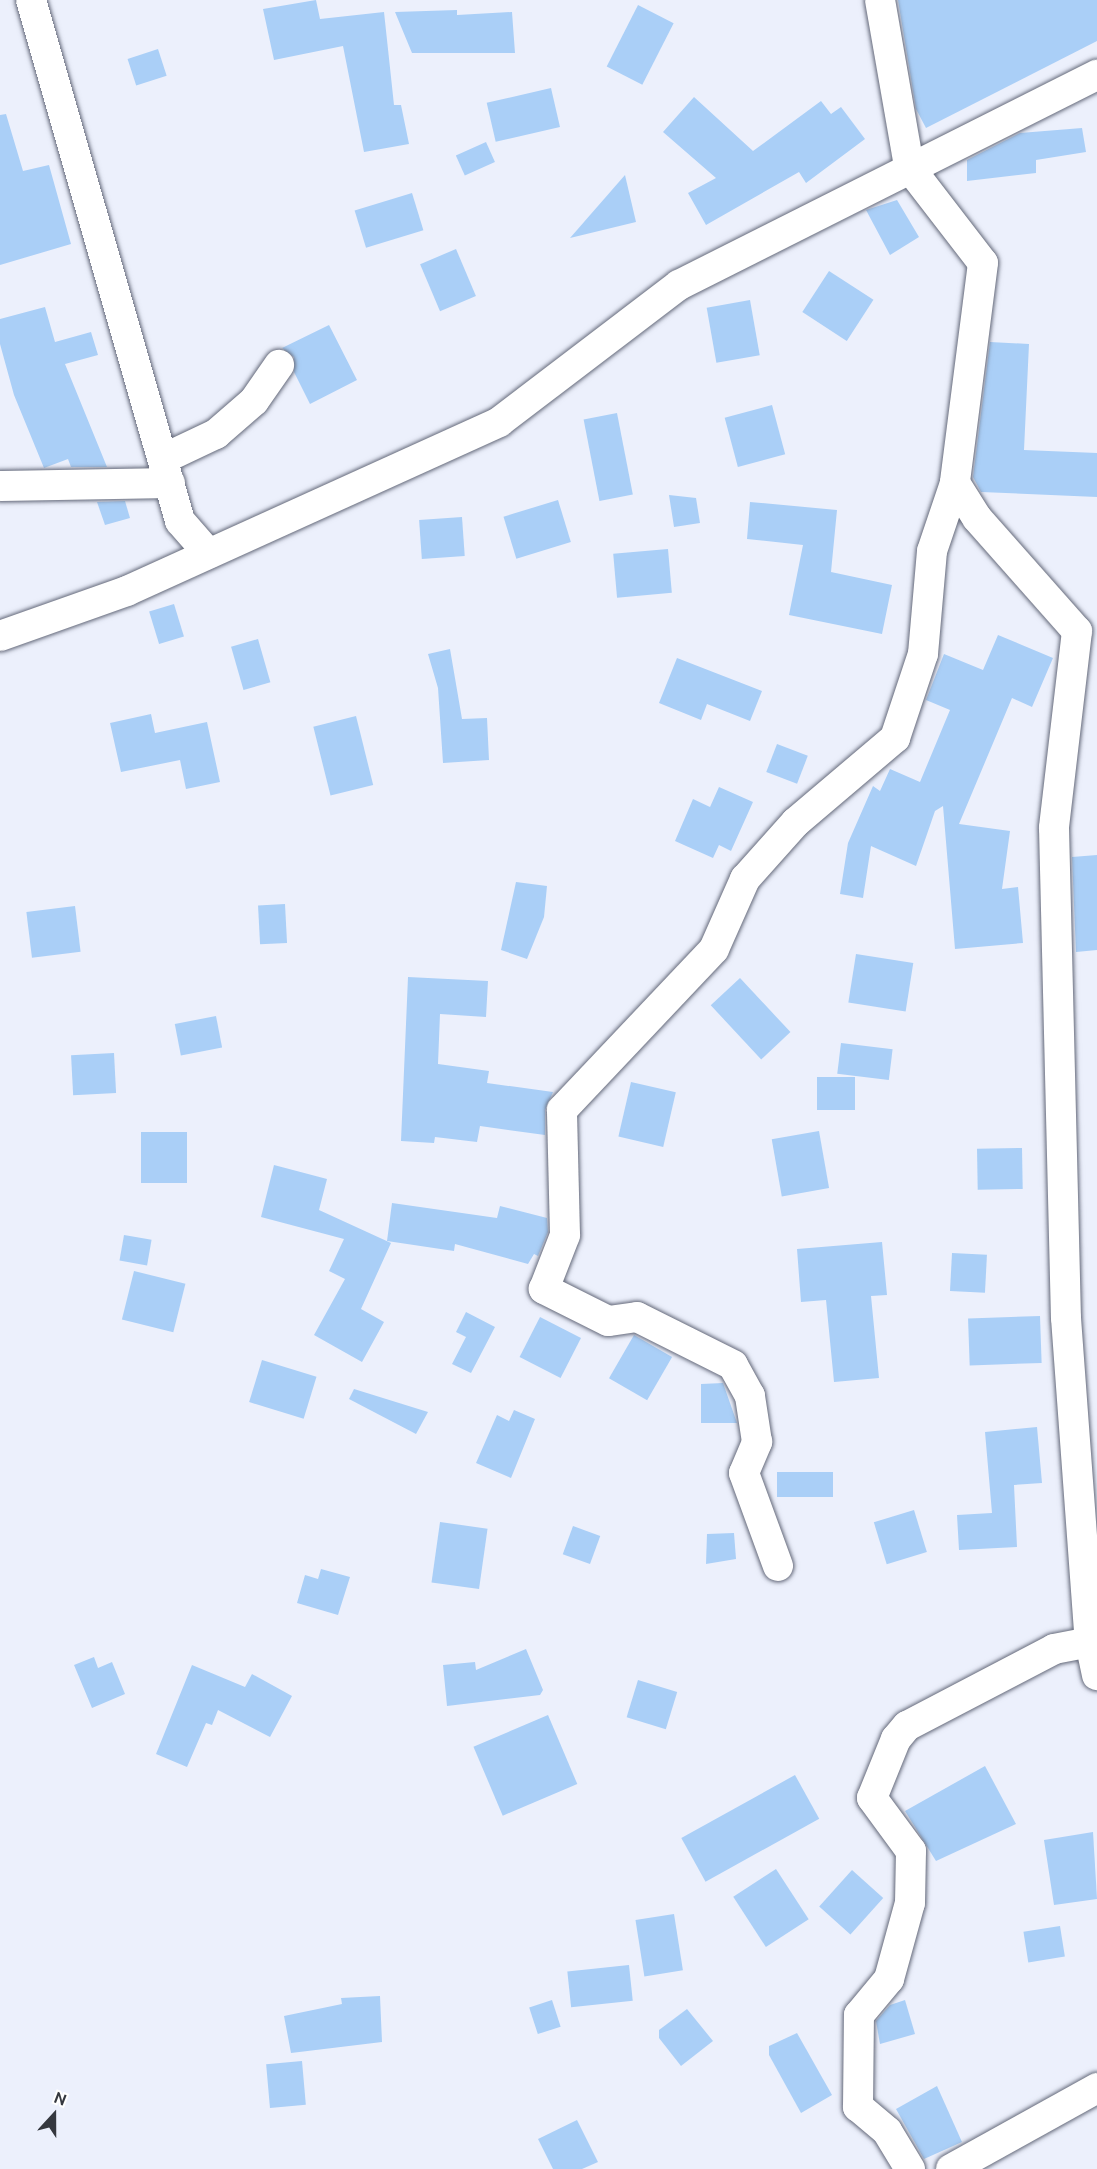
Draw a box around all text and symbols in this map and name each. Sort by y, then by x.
north arrow [24,2085,84,2145]
text: N [52,2088,69,2109]

